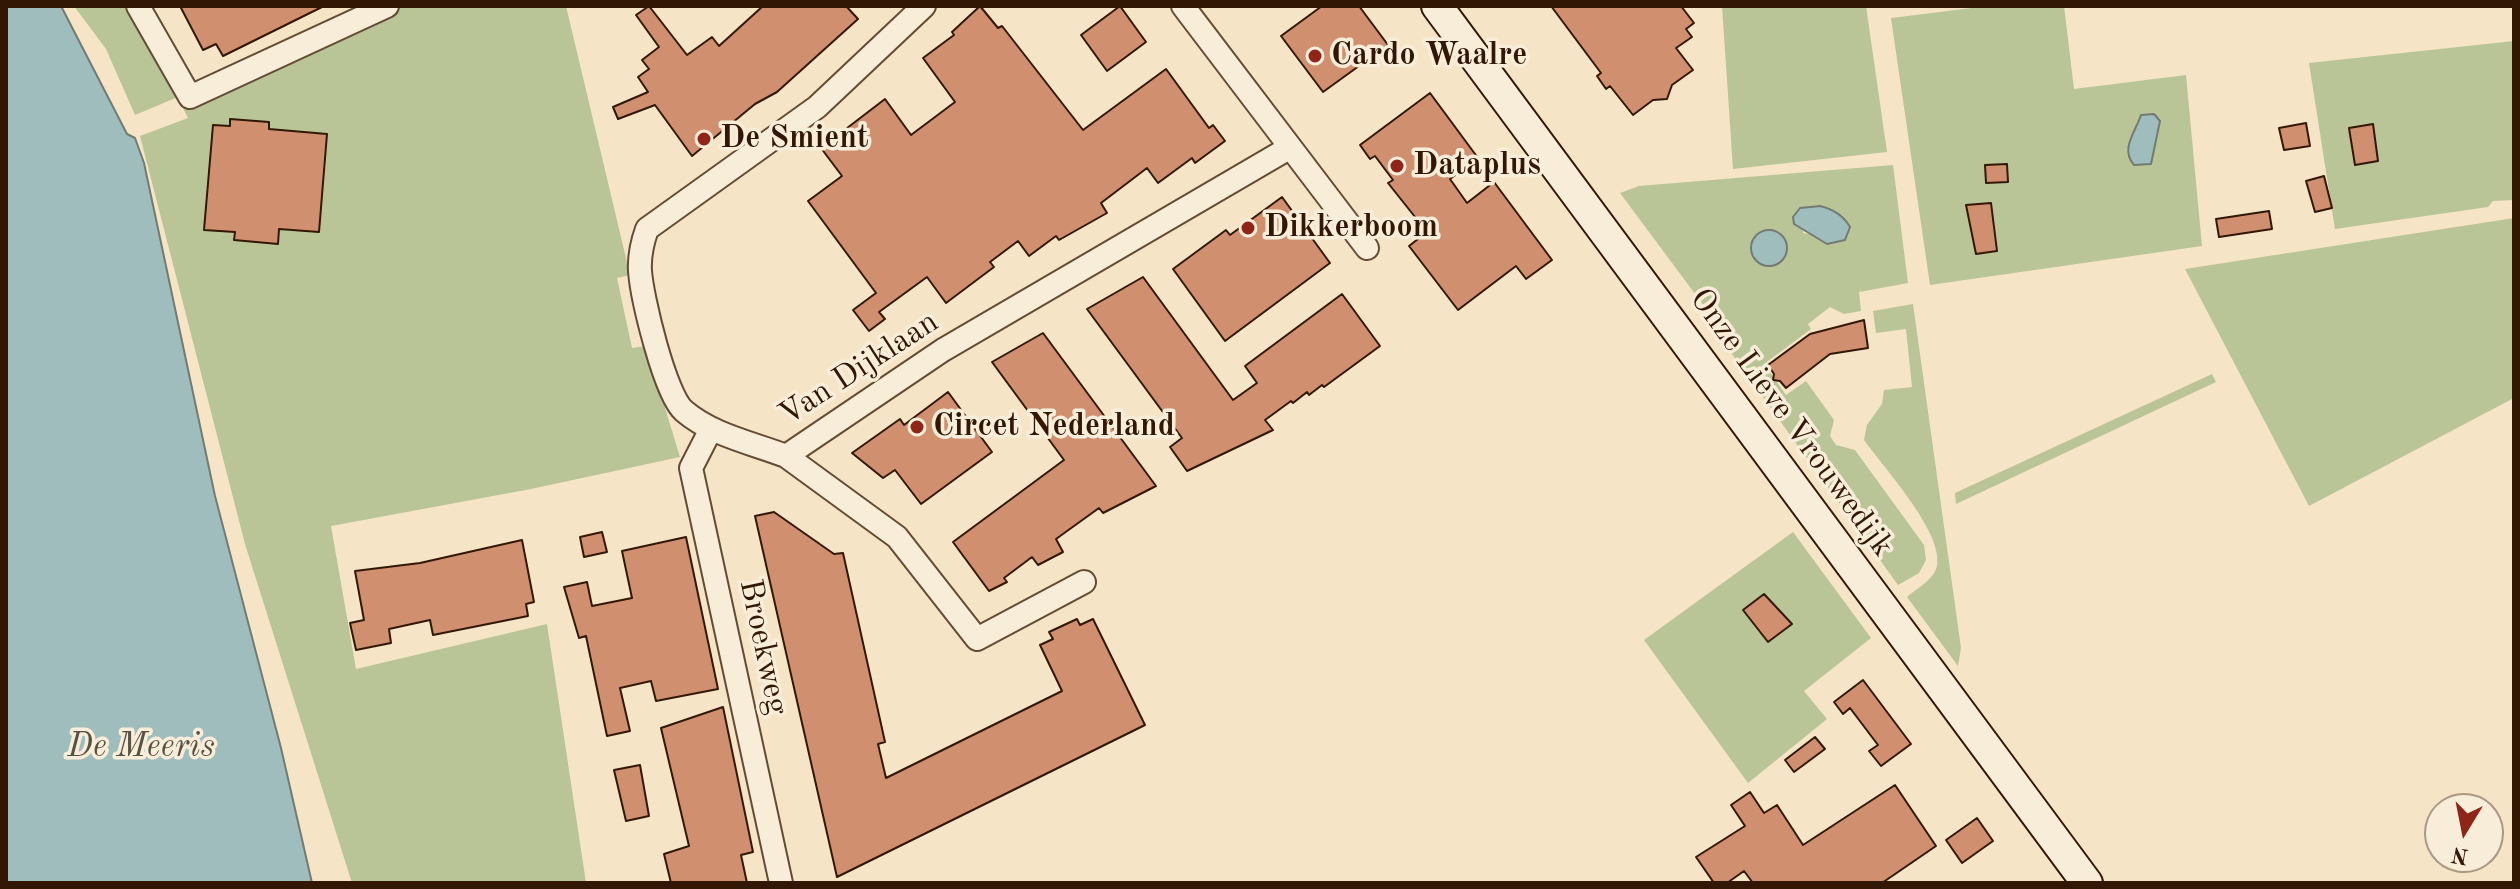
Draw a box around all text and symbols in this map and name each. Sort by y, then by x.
place label: Cardo Waalre [1331,37,1527,75]
marker: Cardo Waalre [1306,47,1324,65]
place label: De Smient [720,120,869,158]
marker: De Smient [695,130,713,148]
place label: Dataplus [1413,147,1541,185]
marker: Dataplus [1388,157,1406,175]
place label: Dikkerboom [1264,209,1438,247]
marker: Dikkerboom [1239,219,1257,237]
street label: Onze Lieve Vrouwedijk [1681,281,1901,565]
street label: Van Dijklaan [772,303,946,435]
place label: Circet Nederland [933,408,1175,446]
marker: Circet Nederland [908,418,926,436]
street label: Broekweg [730,576,796,718]
water label: De Meeris [67,727,215,767]
north arrow [2424,793,2504,873]
text: N [2450,842,2470,867]

